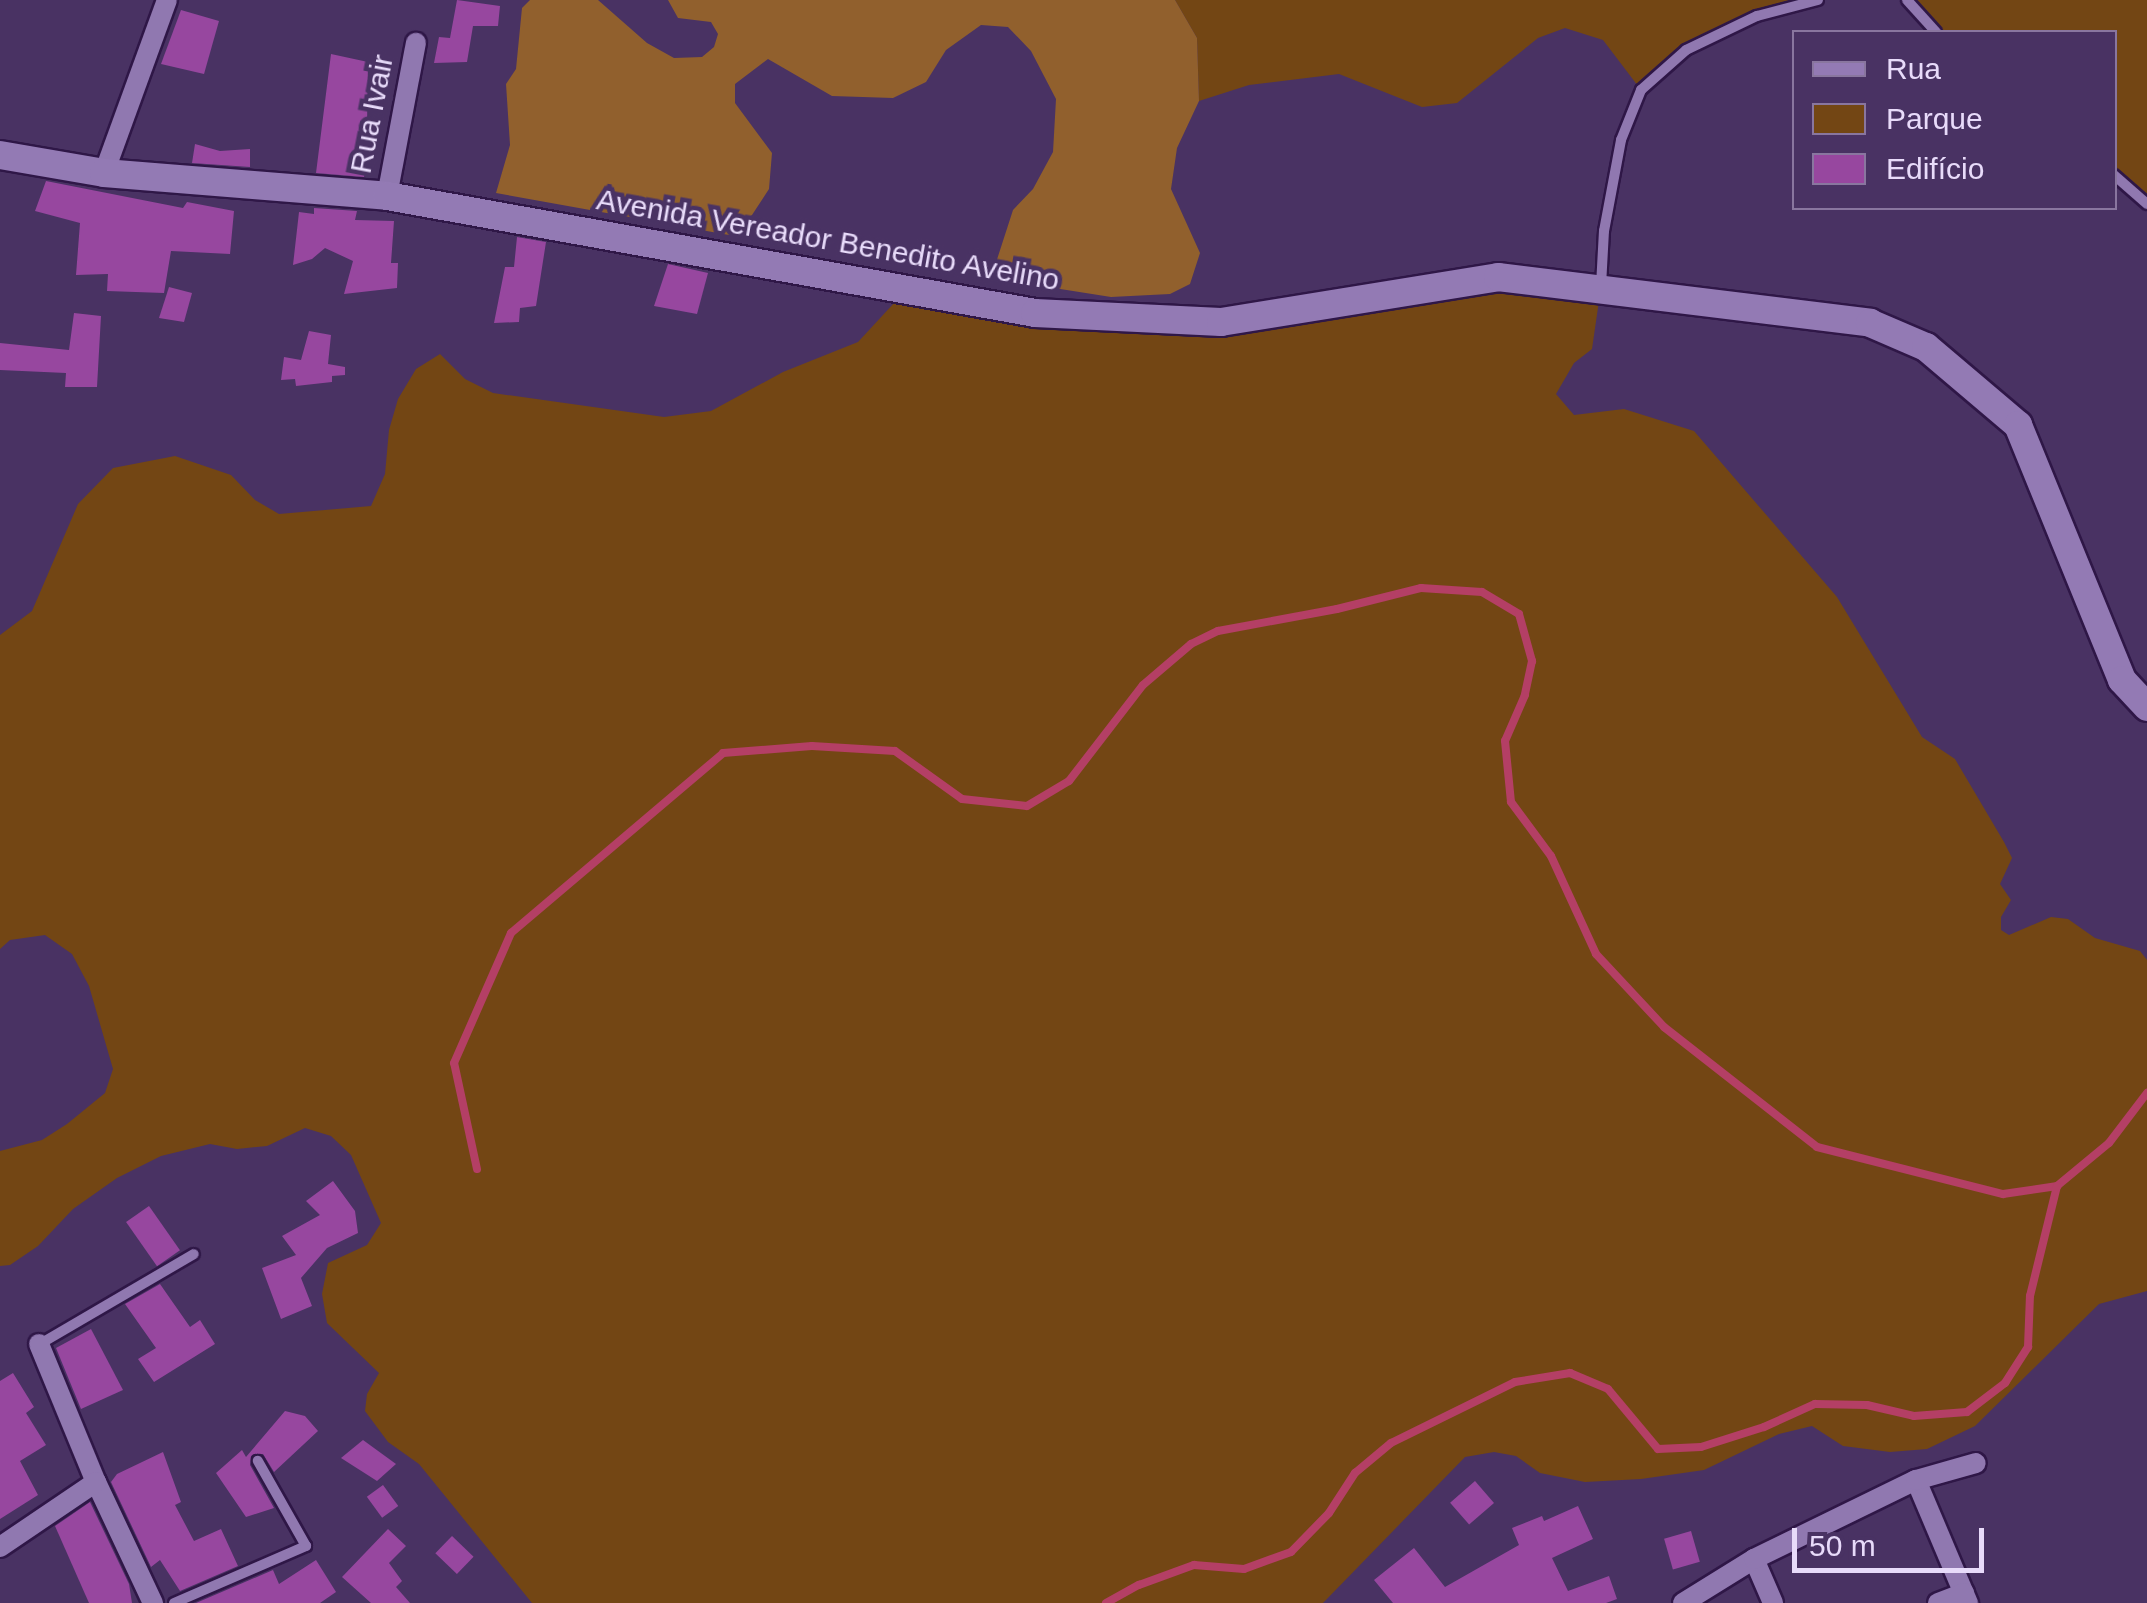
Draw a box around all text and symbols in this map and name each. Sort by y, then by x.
legend [1792,30,2117,210]
street label: Rua Ivair [343,52,401,176]
text: Rua [1886,52,1941,85]
text: Parque [1886,102,1983,135]
text: Edifício [1886,152,1984,185]
street label: Avenida Vereador Benedito Avelino [593,181,1063,299]
scale bar [1797,1508,1990,1570]
text: 50 m [1809,1529,1876,1562]

